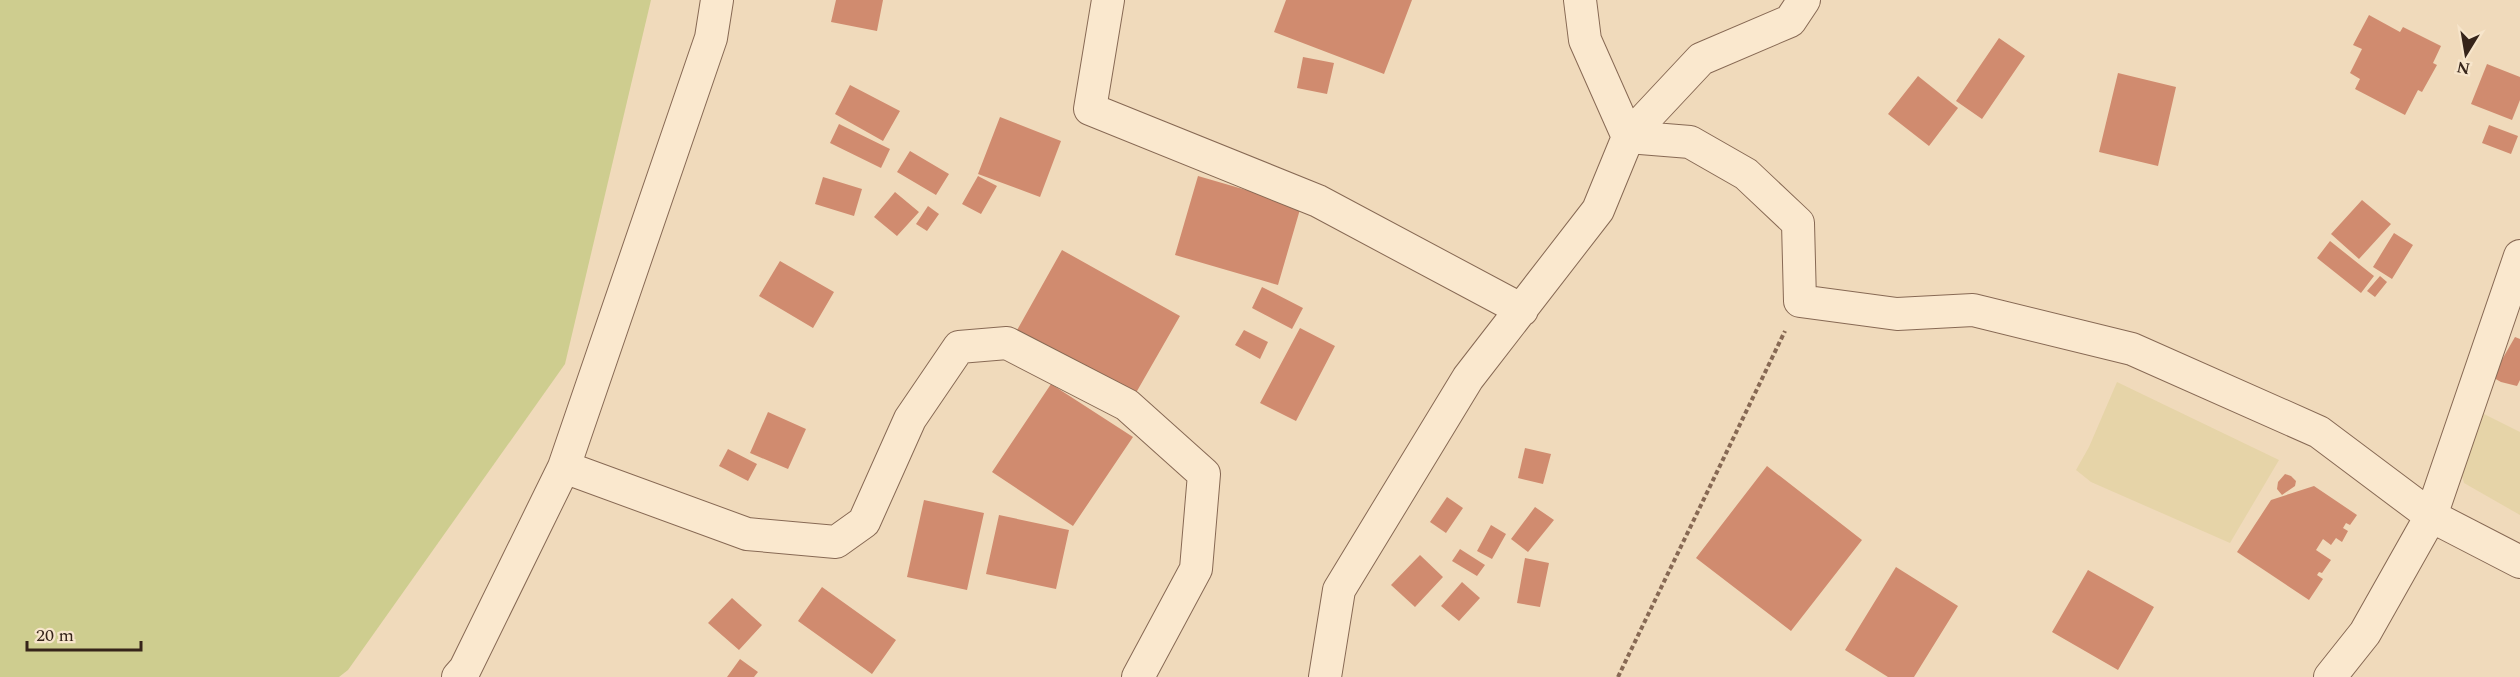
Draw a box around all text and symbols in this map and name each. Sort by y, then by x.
north arrow [2436,24,2496,84]
text: N [2455,55,2472,81]
scale bar [27,614,141,652]
text: 20 m [36,622,74,649]

